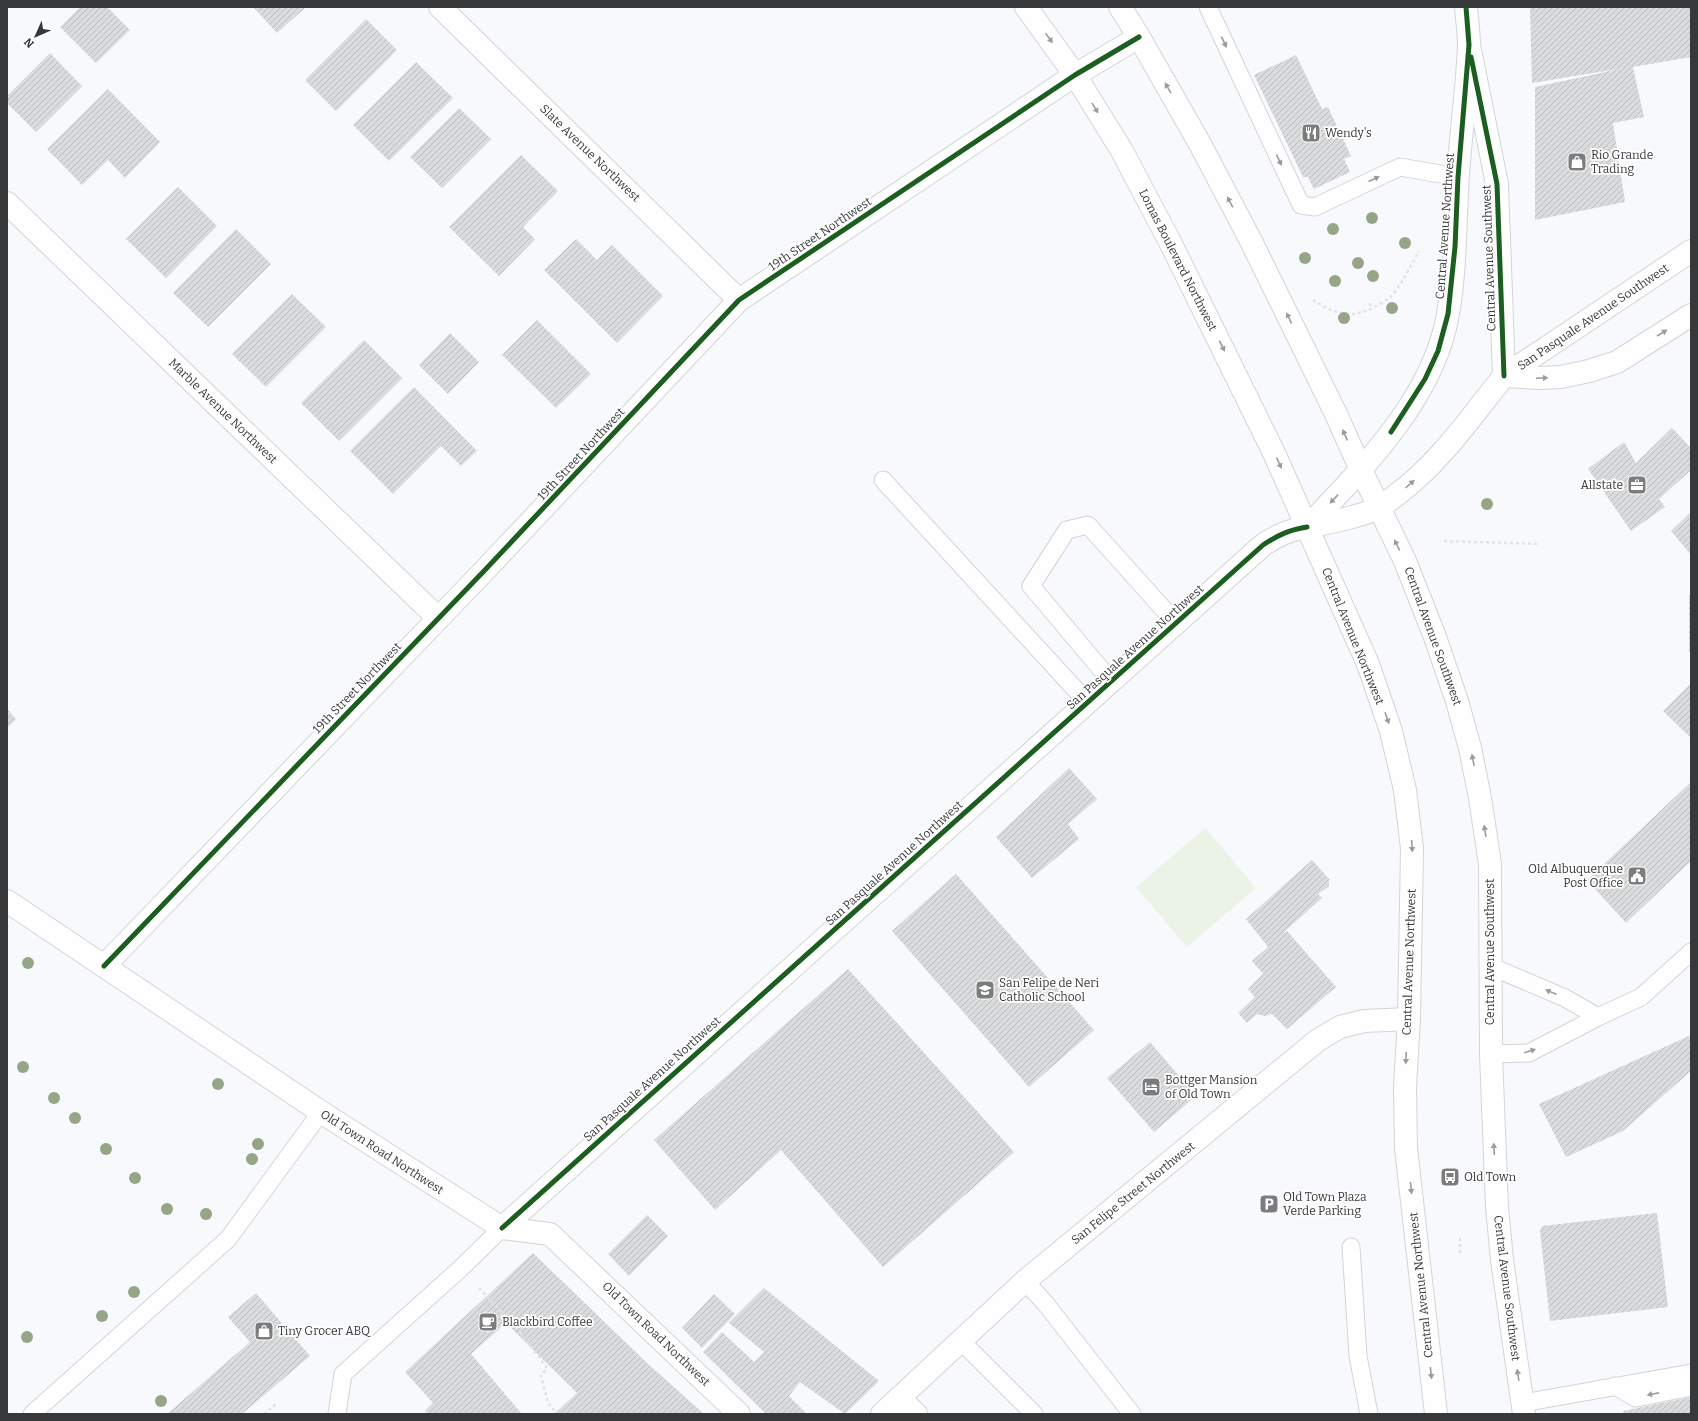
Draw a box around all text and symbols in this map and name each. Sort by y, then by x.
north arrow [16,16,56,56]
one-way arrow [1045,33,1053,44]
text: N [21,35,37,50]
one-way arrow [1221,37,1227,48]
one-way arrow [1164,82,1171,93]
street label: Slate Avenue Northwest [537,102,643,205]
one-way arrow [1092,102,1099,114]
restaurant icon: Wendy's [1300,122,1322,144]
place label: Wendy's [1325,126,1372,140]
place label: Rio Grande Trading [1591,148,1653,176]
shop icon: Rio Grande Trading [1566,151,1588,173]
street label: Central Avenue Northwest [1433,152,1457,300]
one-way arrow [1276,154,1282,166]
one-way arrow [1369,176,1380,182]
street label: Central Avenue Southwest [1479,184,1499,332]
street label: Lomas Boulevard Northwest [1136,187,1220,334]
street label: 19th Street Northwest [766,194,875,274]
one-way arrow [1227,196,1233,207]
street label: San Pasquale Avenue Southwest [1515,261,1672,373]
one-way arrow [1286,312,1292,323]
one-way arrow [1657,329,1667,337]
one-way arrow [1219,340,1225,352]
street label: Marble Avenue Northwest [166,356,280,467]
one-way arrow [1536,374,1548,381]
street label: 19th Street Northwest [535,404,628,503]
one-way arrow [1342,429,1348,440]
one-way arrow [1276,458,1282,469]
office icon: Allstate [1626,474,1648,496]
place label: Allstate [1580,478,1623,492]
one-way arrow [1405,480,1415,489]
one-way arrow [1329,494,1339,504]
one-way arrow [1394,539,1400,551]
street label: Central Avenue Northwest [1319,565,1387,707]
street label: Central Avenue Southwest [1401,565,1465,708]
street label: San Pasquale Avenue Northwest [1064,581,1207,712]
street label: 19th Street Northwest [310,639,405,736]
one-way arrow [1384,713,1390,725]
one-way arrow [1469,753,1475,766]
street label: San Pasquale Avenue Northwest [823,797,966,928]
one-way arrow [1482,825,1488,837]
one-way arrow [1408,839,1415,852]
place label: Old Albuquerque Post Office [1528,862,1623,890]
public building icon: Old Albuquerque Post Office [1626,865,1648,887]
street label: Central Avenue Southwest [1483,878,1497,1025]
street label: Central Avenue Northwest [1399,888,1419,1036]
place label: San Felipe de Neri Catholic School [999,976,1099,1004]
school or university icon: San Felipe de Neri Catholic School [974,979,996,1001]
one-way arrow [1546,989,1557,995]
street label: San Pasquale Avenue Northwest [581,1013,724,1144]
one-way arrow [1524,1048,1536,1054]
one-way arrow [1403,1052,1410,1064]
place label: Bottger Mansion of Old Town [1165,1073,1258,1101]
hotel icon: Bottger Mansion of Old Town [1140,1076,1162,1098]
street label: Old Town Road Northwest [318,1107,447,1197]
street label: San Felipe Street Northwest [1069,1139,1198,1247]
one-way arrow [1491,1143,1498,1155]
bus stop icon: Old Town [1439,1166,1461,1188]
place label: Old Town [1464,1170,1516,1184]
one-way arrow [1408,1182,1414,1194]
place label: Old Town Plaza Verde Parking [1283,1190,1367,1218]
parking icon: Old Town Plaza Verde Parking [1258,1193,1280,1215]
street label: Central Avenue Northwest [1406,1211,1436,1359]
street label: Central Avenue Southwest [1491,1214,1523,1362]
street label: Old Town Road Northwest [599,1279,713,1389]
cafe icon: Blackbird Coffee [477,1311,499,1333]
place label: Blackbird Coffee [502,1315,593,1329]
shop icon: Tiny Grocer ABQ [253,1320,275,1342]
place label: Tiny Grocer ABQ [278,1324,371,1338]
one-way arrow [1427,1367,1434,1379]
one-way arrow [1515,1369,1521,1382]
one-way arrow [1647,1392,1659,1398]

